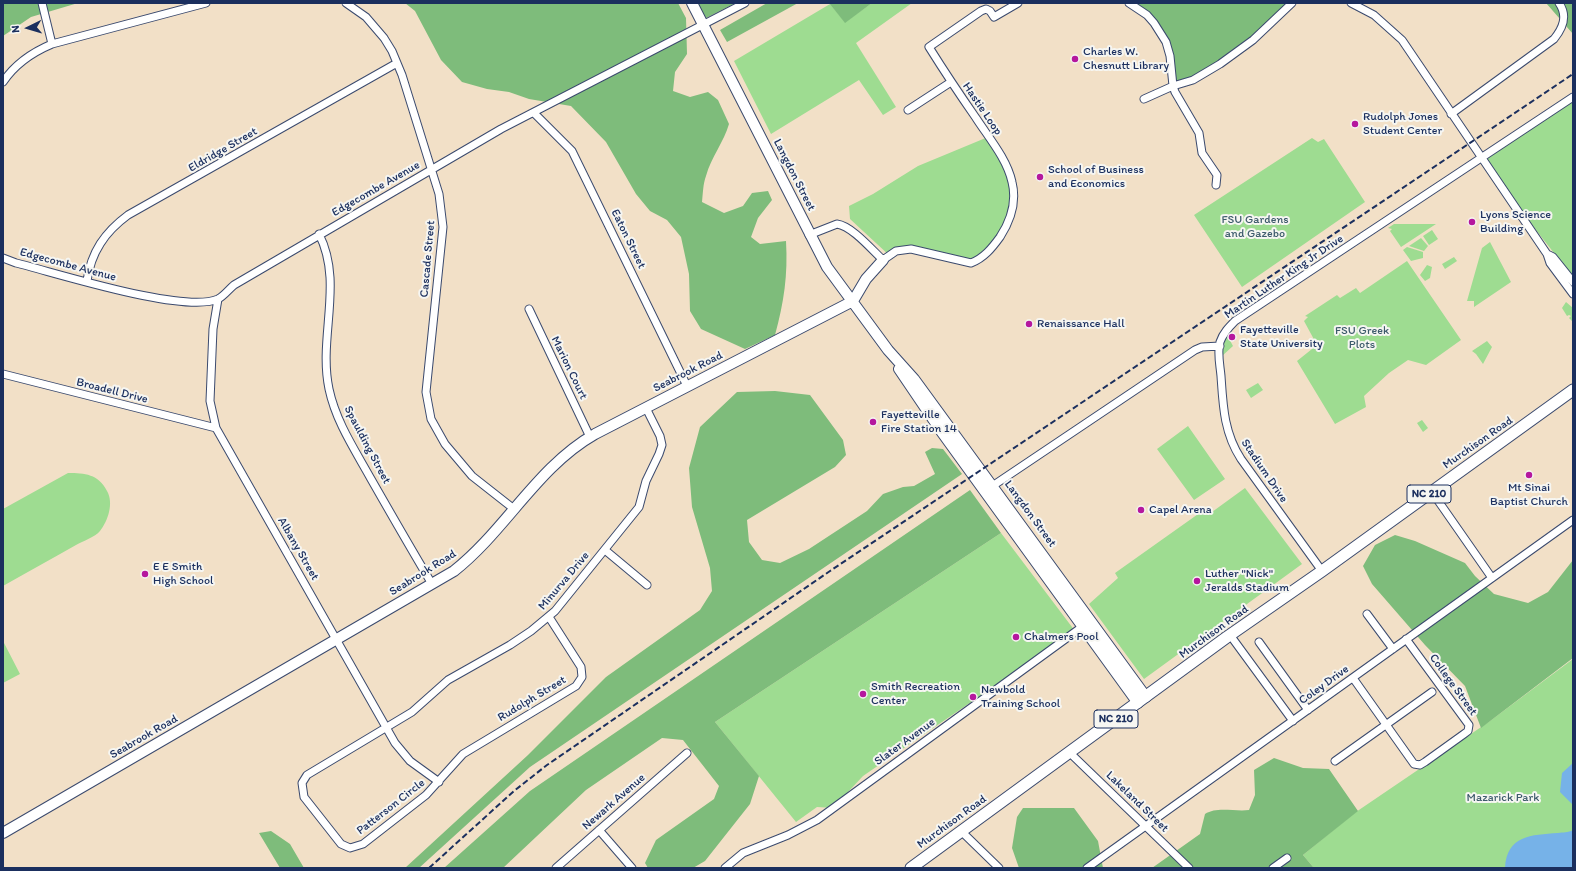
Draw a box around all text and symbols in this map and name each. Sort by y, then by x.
north arrow [8,8,48,48]
text: N [9,25,22,33]
place label: Charles W. Chesnutt Library [1083,45,1169,73]
marker: Charles W. Chesnutt Library [1070,54,1080,64]
street label: Hastie Loop [959,80,1005,138]
place label: Rudolph Jones Student Center [1363,110,1442,138]
marker: Rudolph Jones Student Center [1350,119,1360,129]
street label: Eldridge Street [186,124,260,176]
street label: Langdon Street [770,137,818,213]
street label: Edgecombe Avenue [329,158,423,220]
place label: School of Business and Economics [1048,163,1144,191]
marker: School of Business and Economics [1035,172,1045,182]
street label: Eaton Street [607,207,649,271]
place label: Lyons Science Building [1480,208,1551,236]
park label: FSU Gardens and Gazebo [1221,213,1289,241]
marker: Lyons Science Building [1467,217,1477,227]
street label: Cascade Street [417,220,439,298]
street label: Martin Luther King Jr Drive [1222,232,1346,322]
street label: Edgecombe Avenue [18,245,118,285]
place label: Renaissance Hall [1037,317,1125,331]
marker: Renaissance Hall [1024,319,1034,329]
place label: Fayetteville State University [1240,323,1323,351]
park label: FSU Greek Plots [1335,324,1389,352]
marker: Fayetteville State University [1227,332,1237,342]
street label: Marion Court [548,334,590,402]
street label: Seabrook Road [651,348,725,396]
street label: Broadell Drive [75,375,149,407]
street label: Spaulding Street [340,404,394,486]
place label: Fayetteville Fire Station 14 [881,408,957,436]
street label: Murchison Road [1440,414,1516,472]
marker: Fayetteville Fire Station 14 [868,417,878,427]
street label: Stadium Drive [1237,437,1291,505]
marker: Mt Sinai Baptist Church [1524,470,1534,480]
street label: Langdon Street [1001,478,1059,550]
place label: Mt Sinai Baptist Church [1490,481,1568,509]
road number: NC 210 [1407,485,1451,503]
place label: Capel Arena [1149,503,1212,517]
marker: Capel Arena [1136,505,1146,515]
street label: Albany Street [274,515,322,583]
street label: Seabrook Road [387,547,459,599]
street label: Minurva Drive [535,549,593,613]
place label: E E Smith High School [153,560,214,588]
place label: Luther "Nick" Jeralds Stadium [1205,567,1289,595]
marker: E E Smith High School [140,569,150,579]
marker: Luther "Nick" Jeralds Stadium [1192,576,1202,586]
street label: Murchison Road [1177,602,1251,662]
place label: Chalmers Pool [1024,630,1099,644]
marker: Chalmers Pool [1011,632,1021,642]
street label: College Street [1426,651,1480,719]
street label: Coley Drive [1296,662,1352,708]
street label: Rudolph Street [495,673,569,725]
place label: Smith Recreation Center [871,680,960,708]
place label: Newbold Training School [981,683,1060,711]
marker: Smith Recreation Center [858,689,868,699]
marker: Newbold Training School [968,692,978,702]
road number: NC 210 [1094,710,1138,728]
street label: Seabrook Road [107,712,181,762]
street label: Slater Avenue [872,715,938,769]
street label: Lakeland Street [1103,768,1171,836]
street label: Newark Avenue [580,771,648,833]
street label: Patterson Circle [354,776,428,838]
park label: Mazarick Park [1467,791,1539,805]
street label: Murchison Road [915,792,989,852]

